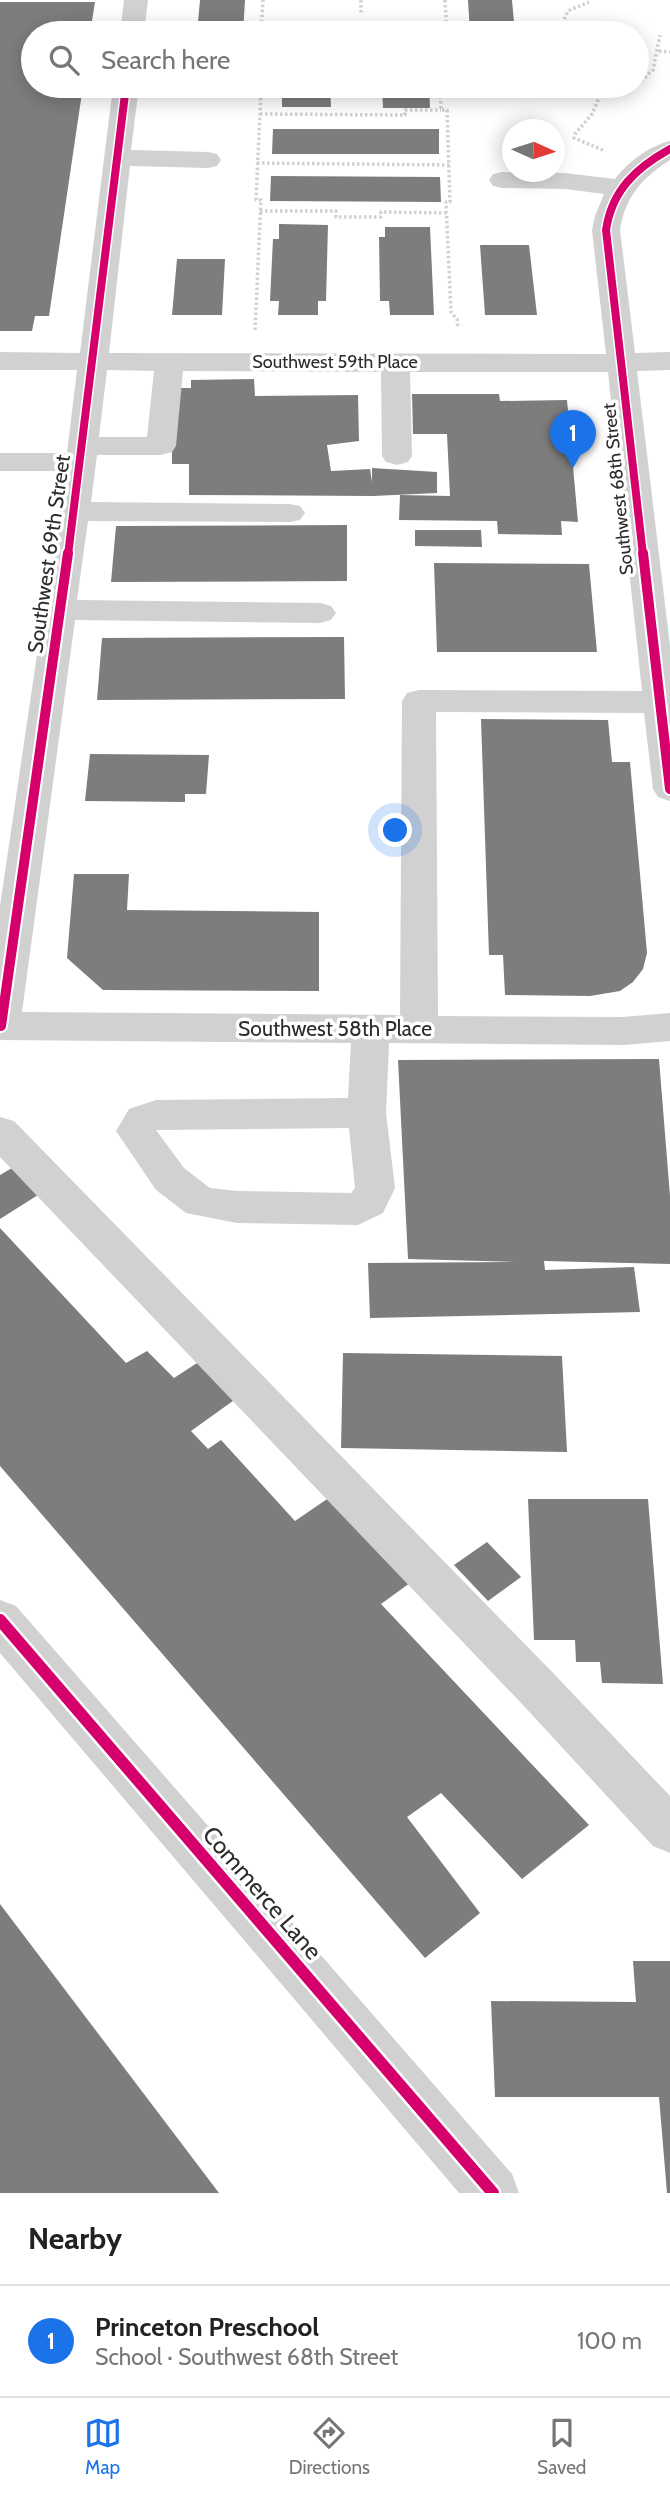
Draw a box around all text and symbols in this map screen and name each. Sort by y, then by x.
search box [21,21,649,98]
icon: search [45,41,83,79]
text: Search here [101,44,230,76]
north arrow [502,119,565,182]
street label: Southwest 59th Place [252,351,418,373]
street label: Southwest 68th Street [598,402,638,576]
pin: 1 [550,410,596,468]
street label: Southwest 69th Street [22,453,75,655]
your location [378,813,412,847]
street label: Southwest 58th Place [238,1016,432,1041]
street label: Commerce Lane [197,1820,328,1965]
text: Nearby [28,2220,122,2257]
text: Princeton Preschool [95,2311,319,2343]
text: 1 [47,2327,55,2355]
text: 100 m [577,2327,642,2355]
text: School · Southwest 68th Street [95,2343,398,2371]
tab: Map [84,2414,122,2479]
tab: Directions [289,2414,370,2479]
tab: Saved [537,2414,586,2479]

